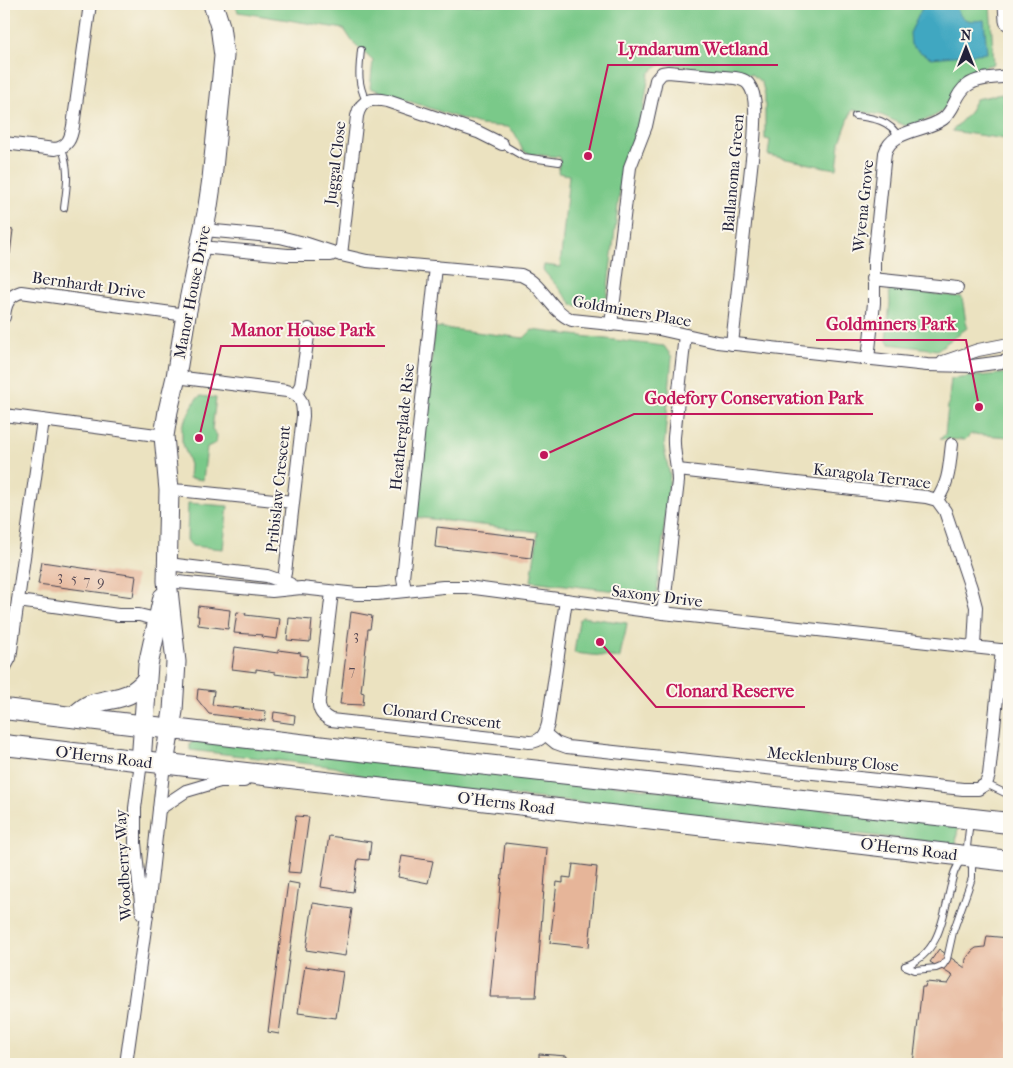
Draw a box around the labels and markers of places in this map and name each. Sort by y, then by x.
callout: Lyndarum Wetland [608,32,778,65]
callout: Goldminers Park [816,307,966,340]
callout: Manor House Park [221,313,385,346]
callout: Godefory Conservation Park [634,381,873,414]
callout: Clonard Reserve [656,674,805,707]

